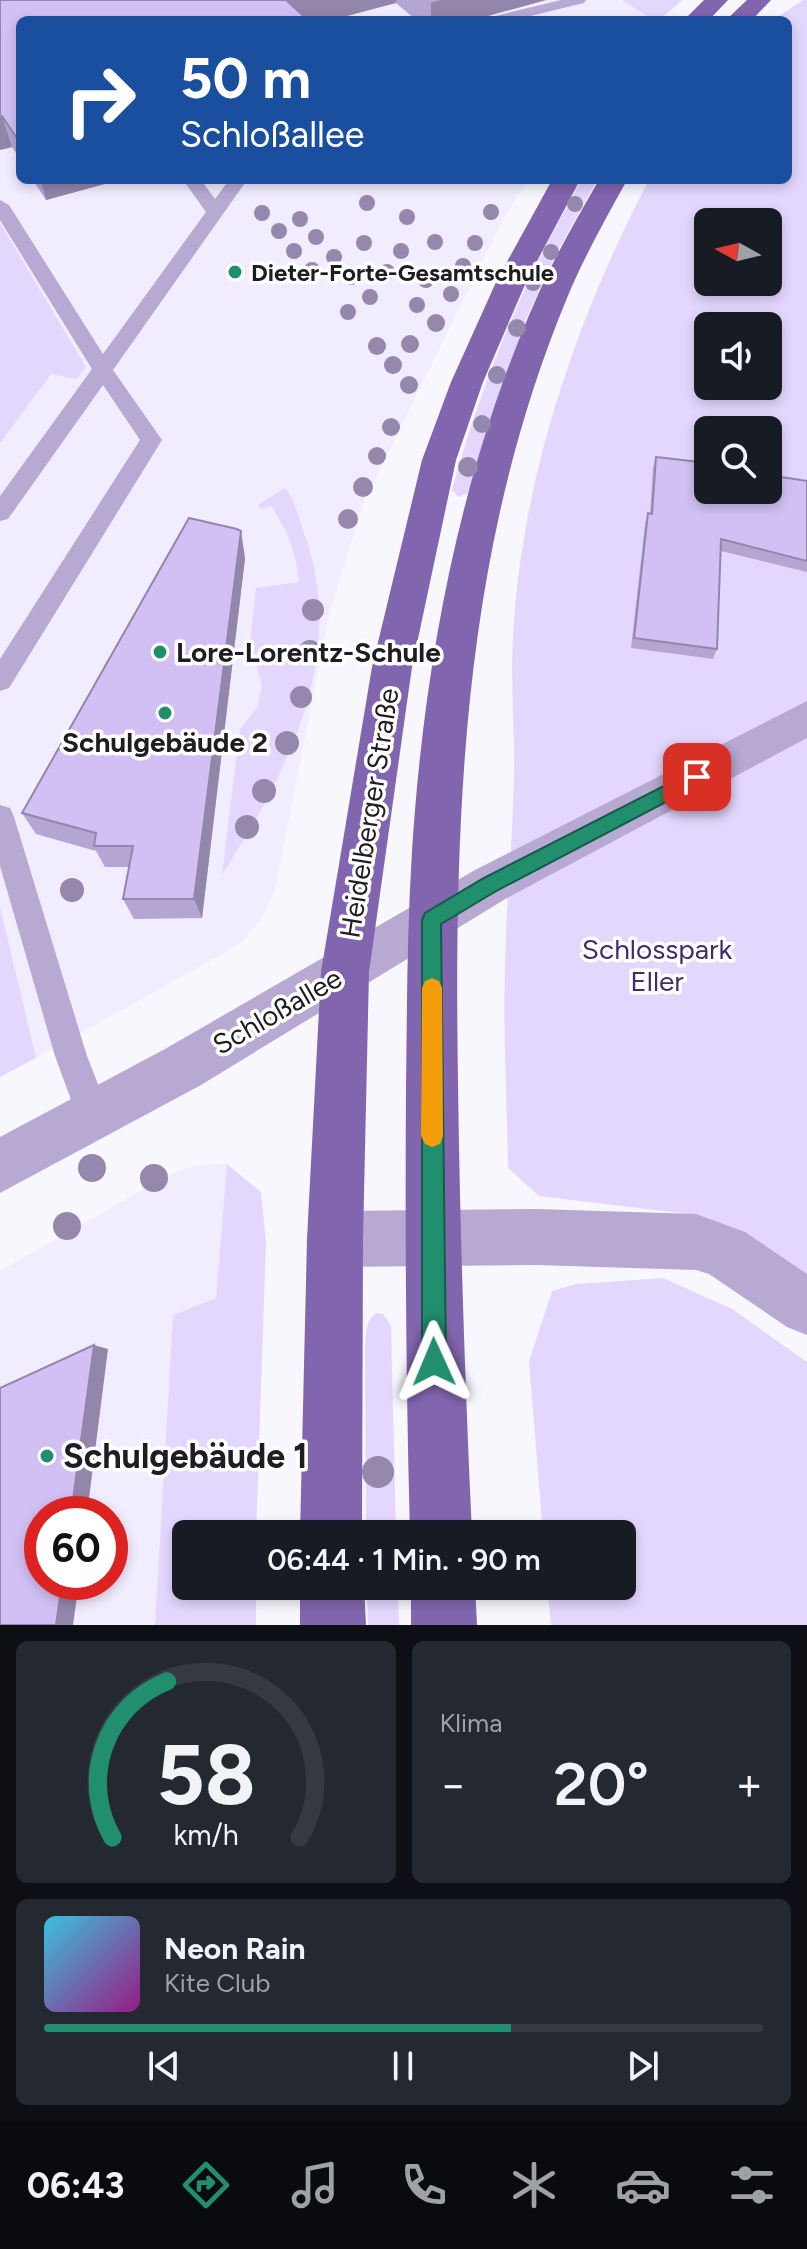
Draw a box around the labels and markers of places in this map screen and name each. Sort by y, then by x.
place label: Dieter-Forte-Gesamtschule [251,258,554,287]
marker: Dieter-Forte-Gesamtschule [226,263,244,281]
place label: Lore-Lorentz-Schule [176,635,441,669]
marker: Lore-Lorentz-Schule [151,643,169,661]
marker: Schulgebäude 2 [156,704,174,722]
place label: Schulgebäude 2 [62,725,268,759]
pin [663,743,731,811]
place label: Schulgebäude 1 [63,1436,308,1477]
marker: Schulgebäude 1 [38,1447,56,1465]

